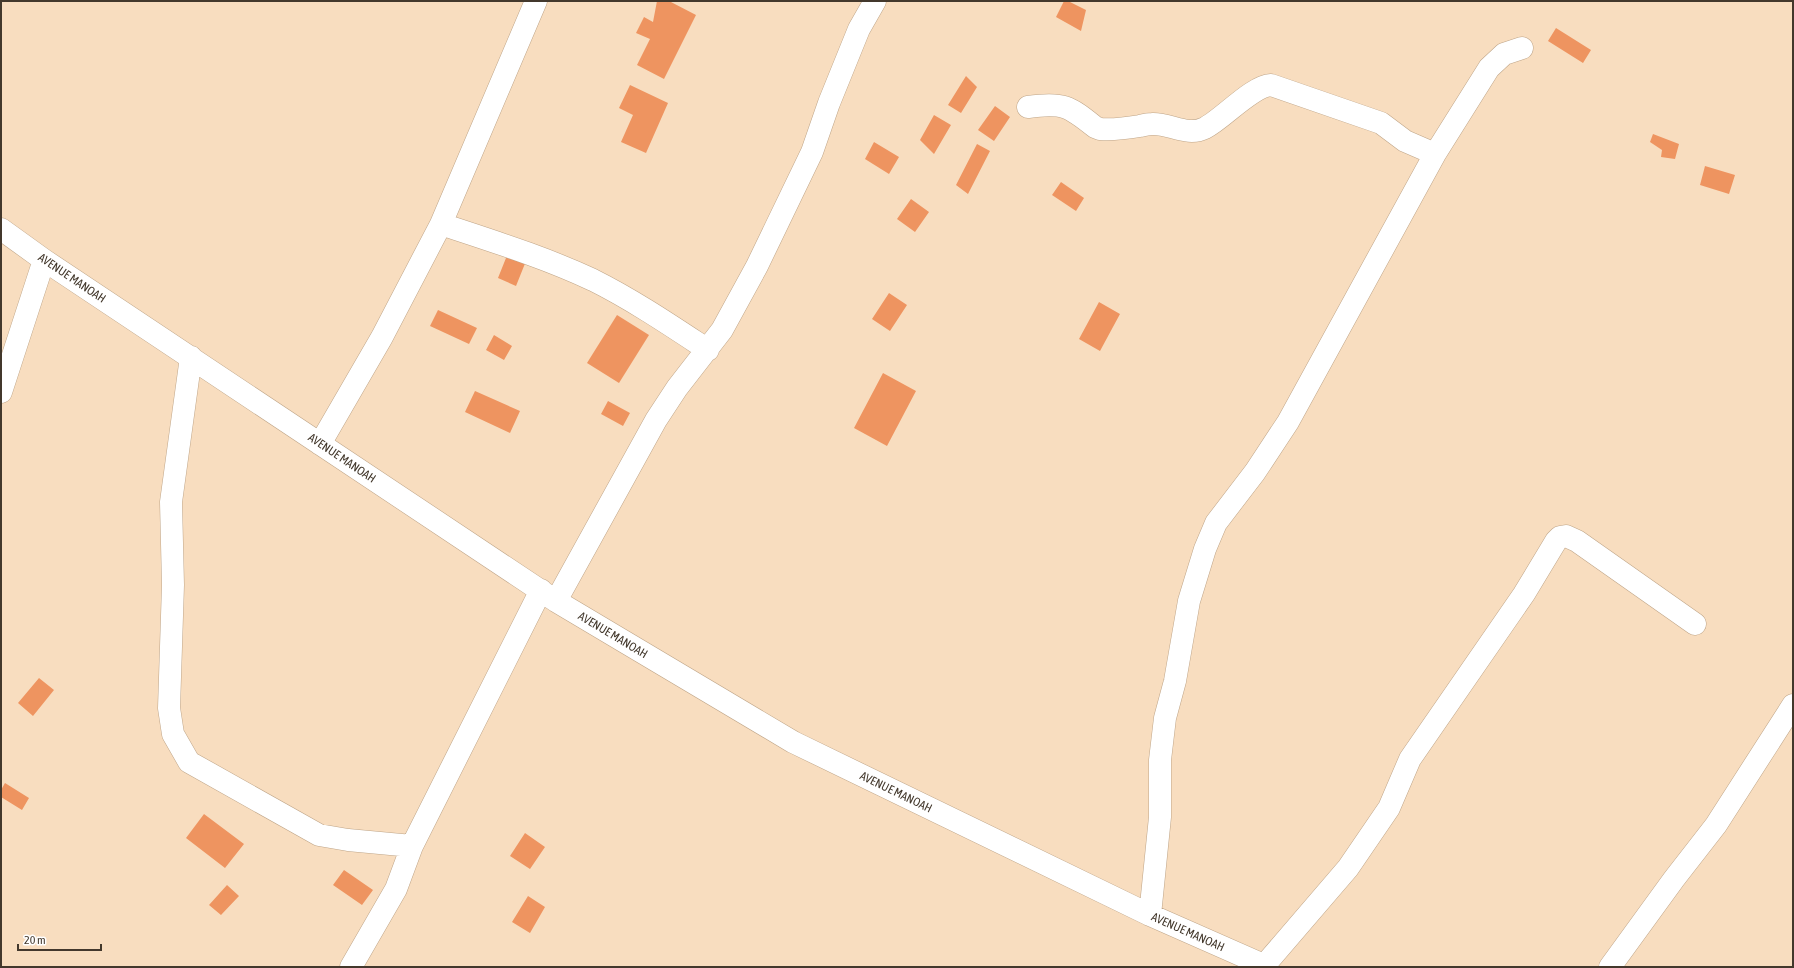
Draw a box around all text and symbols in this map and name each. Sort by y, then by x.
street label: AVENUE MANOAH [36,250,108,306]
street label: AVENUE MANOAH [306,430,378,486]
street label: AVENUE MANOAH [576,609,650,661]
street label: AVENUE MANOAH [858,769,934,815]
street label: AVENUE MANOAH [1149,910,1227,954]
scale bar [18,926,101,952]
text: 20 m [24,933,46,947]

